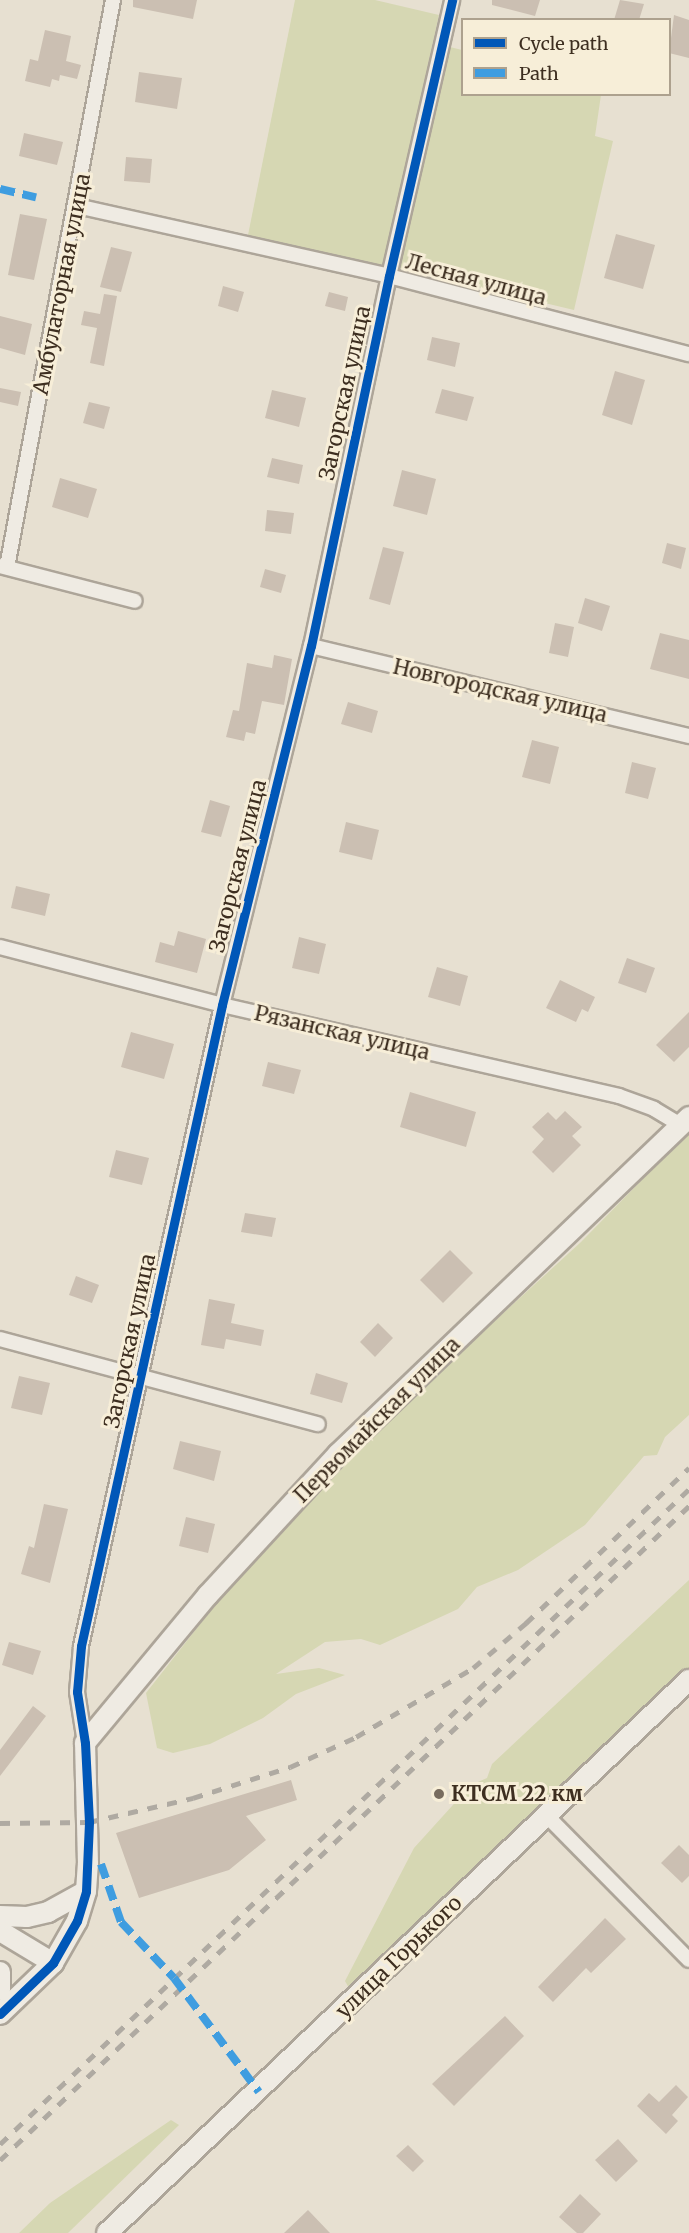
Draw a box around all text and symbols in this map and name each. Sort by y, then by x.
legend [461,18,671,96]
text: Cycle path [519,32,608,55]
text: Path [519,62,559,85]
street label: Амбулаторная улица [28,171,96,397]
street label: Лесная улица [403,249,549,311]
street label: Загорская улица [314,304,376,482]
street label: Новгородская улица [390,654,610,728]
street label: Загорская улица [204,777,272,955]
street label: Рязанская улица [252,1001,432,1065]
street label: Загорская улица [99,1252,161,1430]
street label: Первомайская улица [289,1332,465,1508]
place label: КТСМ 22 км [451,1781,583,1807]
marker: КТСМ 22 км [432,1787,446,1801]
street label: улица Горького [331,1890,467,2024]

